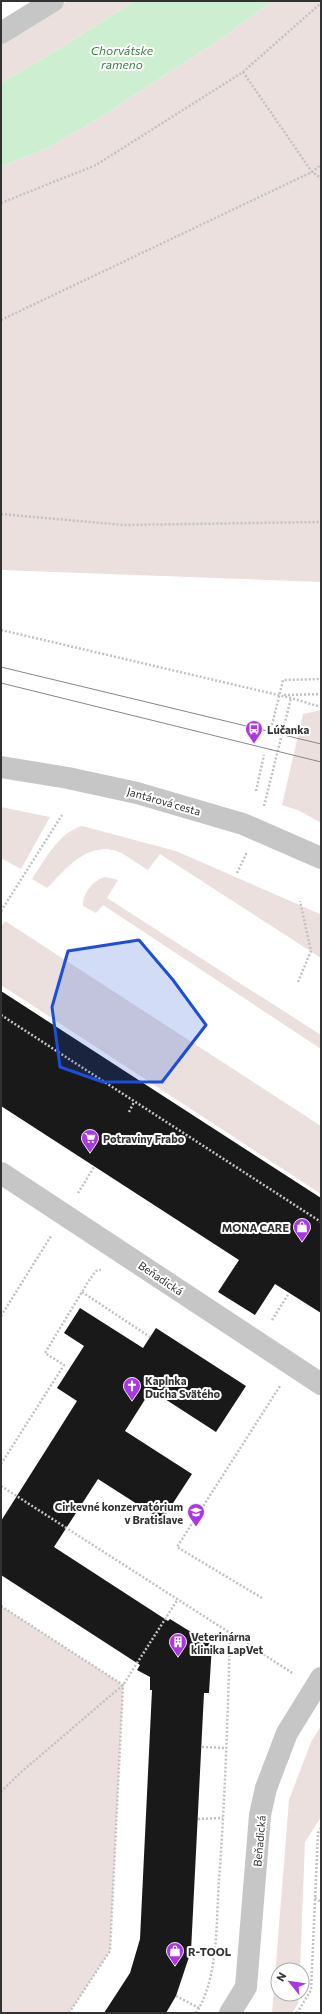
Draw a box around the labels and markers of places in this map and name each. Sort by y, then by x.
bus stop icon: Lúčanka [244,719,264,744]
place label: Lúčanka [267,723,309,736]
supermarket icon: Potraviny Frabo [80,1128,100,1153]
place label: Potraviny Frabo [103,1132,185,1145]
shop icon: MONA CARE [292,1217,312,1242]
place label: MONA CARE [222,1221,289,1234]
place label: Kaplnka Ducha Svätého [145,1374,221,1400]
church icon: Kaplnka Ducha Svätého [122,1376,142,1401]
place label: Cirkevné konzervatórium v Bratislave [55,1500,183,1526]
school or university icon: Cirkevné konzervatórium v Bratislave [186,1502,206,1527]
place label: Veterinárna klinika LapVet [191,1630,263,1656]
building icon: Veterinárna klinika LapVet [168,1632,188,1657]
shop icon: R-TOOL [165,1941,185,1966]
place label: R-TOOL [188,1945,232,1958]

